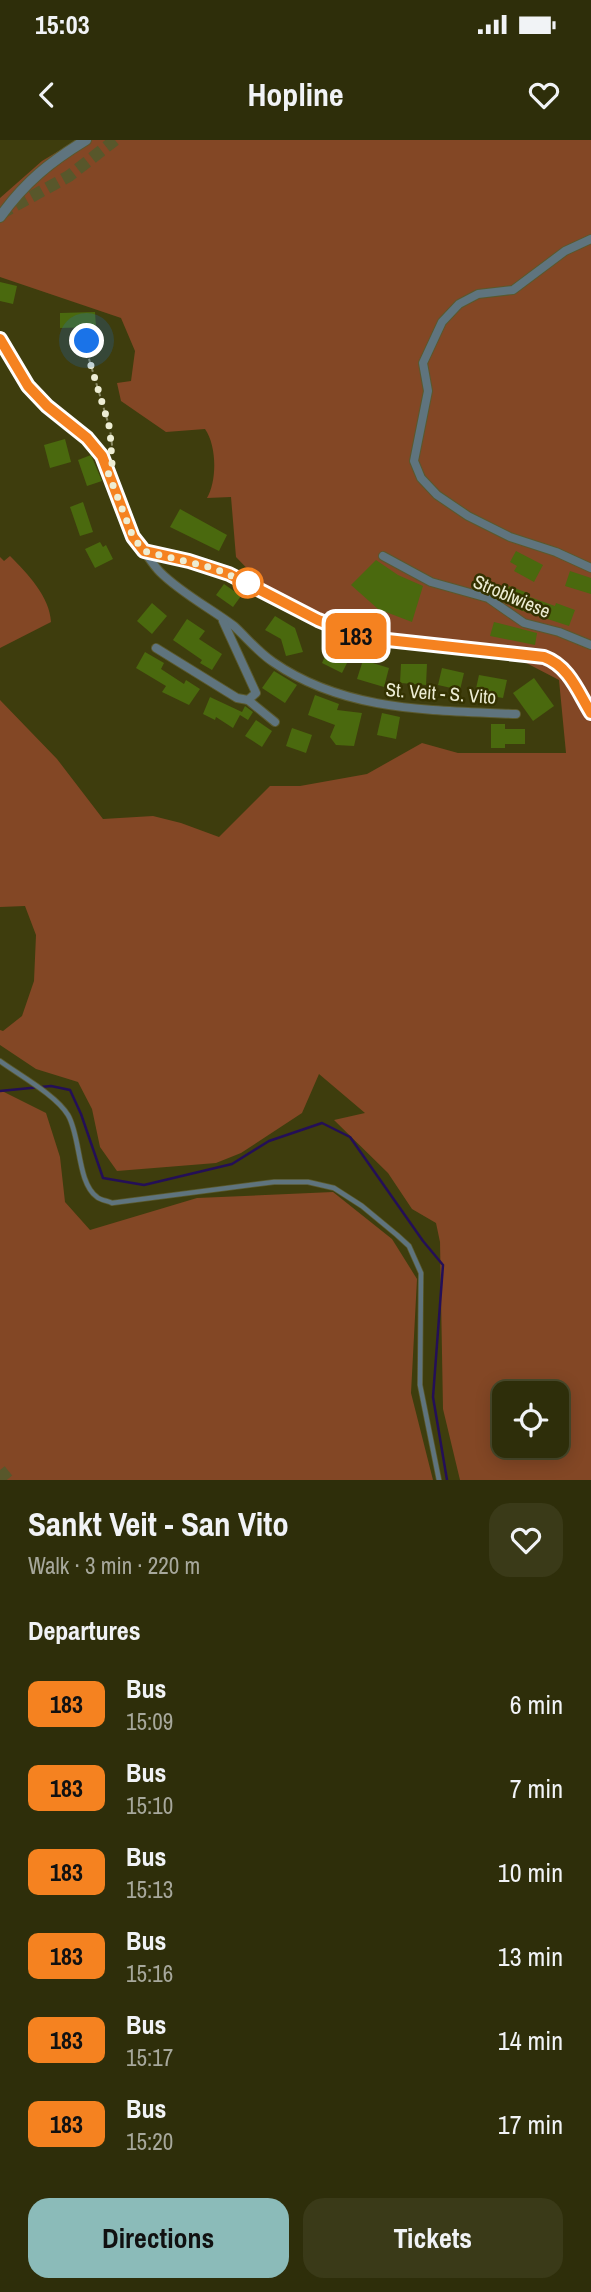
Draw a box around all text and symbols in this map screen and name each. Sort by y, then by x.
text: 15:03 [35,7,90,42]
text: Hopline [247,73,344,116]
icon: back [28,76,66,114]
icon: heart [525,76,563,114]
your location [69,323,104,358]
unlabelled marker [233,568,263,598]
street label: Stroblwiese [469,568,555,624]
line badge: 183 [316,613,396,659]
text: 183 [340,620,372,652]
street label: St. Veit - S. Vito [385,676,497,710]
map controls [492,1381,569,1458]
button: locate [492,1381,569,1458]
text: Sankt Veit - San Vito [28,1502,289,1546]
button: heart [489,1503,563,1577]
text: Walk · 3 min · 220 m [28,1550,200,1581]
text: Departures [28,1613,141,1648]
text: Bus [126,1671,166,1706]
text: 6 min [510,1687,563,1722]
text: 183 [50,1688,83,1720]
text: 15:09 [126,1706,173,1737]
text: Bus [126,1755,166,1790]
text: 7 min [510,1771,563,1806]
text: 183 [50,1772,83,1804]
text: 15:10 [126,1790,173,1821]
text: Bus [126,1839,166,1874]
text: 10 min [498,1855,563,1890]
text: 183 [50,1856,83,1888]
text: 15:13 [126,1874,173,1905]
text: Bus [126,1923,166,1958]
text: 13 min [498,1939,563,1974]
text: 183 [50,1940,83,1972]
text: 15:16 [126,1958,173,1989]
text: Bus [126,2007,166,2042]
text: 14 min [498,2023,563,2058]
text: 183 [50,2024,83,2056]
text: 15:17 [126,2042,173,2073]
text: Bus [126,2091,166,2126]
text: 17 min [498,2107,563,2142]
text: 183 [50,2108,83,2140]
text: 15:20 [126,2126,173,2157]
button: Directions [28,2198,289,2278]
button: Tickets [303,2198,563,2278]

